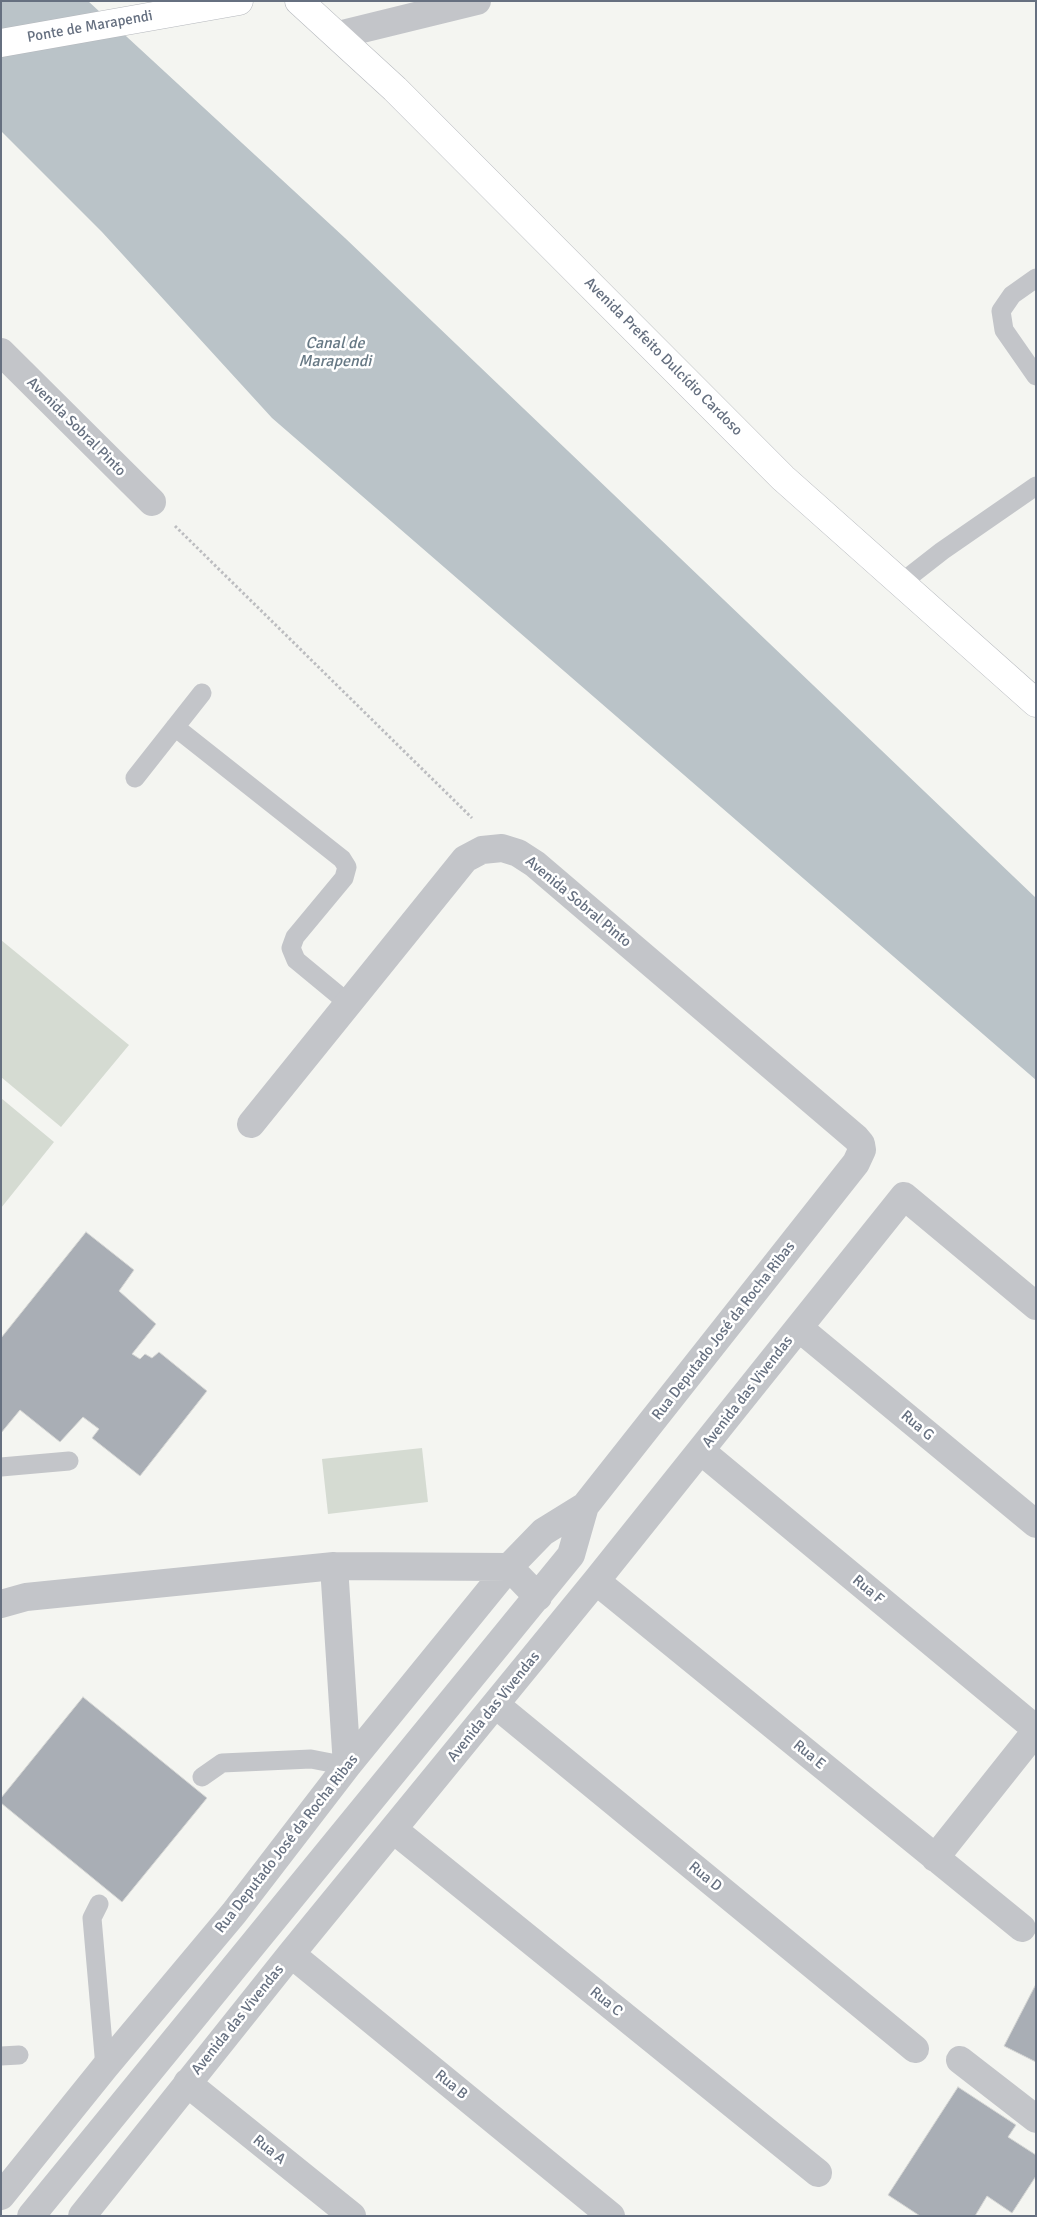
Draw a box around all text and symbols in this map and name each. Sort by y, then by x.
street label: Ponte de Marapendi [26,7,154,47]
street label: Avenida Prefeito Dulcídio Cardoso [580,274,746,440]
water label: Canal de Marapendi [299,334,371,372]
street label: Avenida Sobral Pinto [23,374,129,480]
street label: Avenida Sobral Pinto [521,852,635,952]
street label: Rua Deputado José da Rocha Ribas [649,1238,799,1424]
street label: Avenida das Vivendas [699,1333,797,1451]
street label: Rua G [897,1407,937,1445]
street label: Rua F [849,1572,887,1608]
street label: Avenida das Vivendas [444,1648,544,1766]
street label: Rua E [789,1737,829,1773]
street label: Rua Deputado José da Rocha Ribas [212,1751,362,1937]
street label: Rua D [685,1858,725,1896]
street label: Avenida das Vivendas [188,1961,288,2079]
street label: Rua C [586,1983,626,2021]
street label: Rua B [431,2066,471,2104]
street label: Rua A [249,2131,289,2169]

